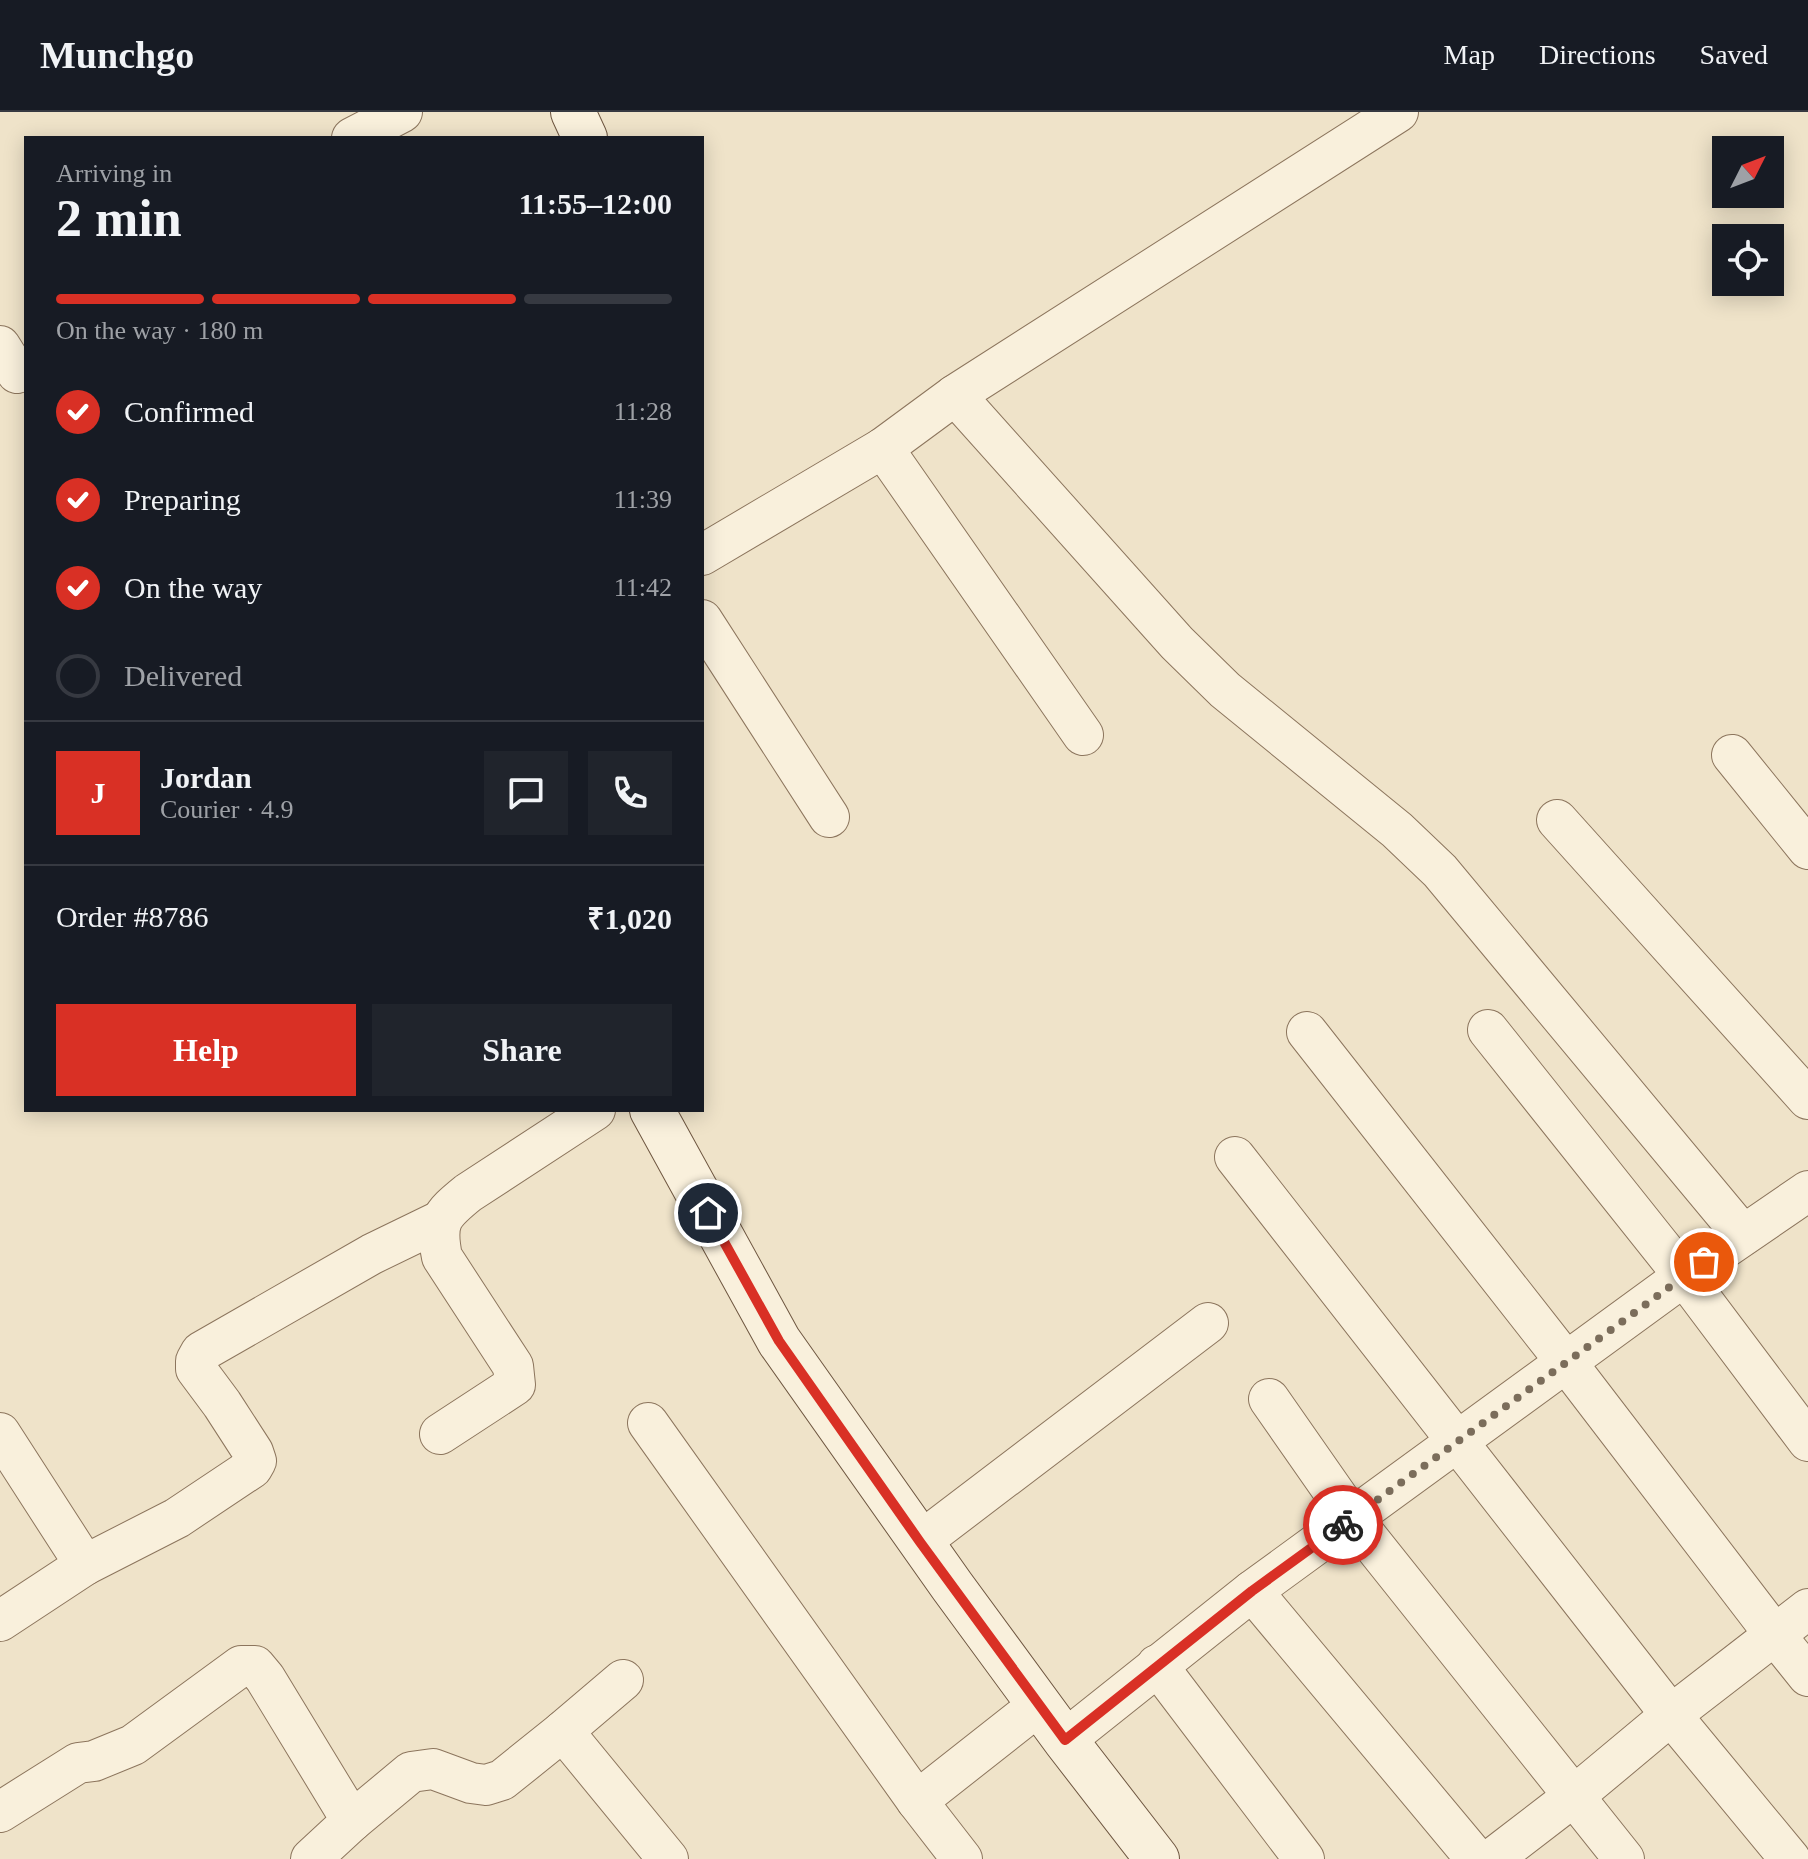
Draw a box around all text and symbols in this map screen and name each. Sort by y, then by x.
text: Munchgo [40,34,194,76]
text: Map [1444,39,1495,70]
text: Directions [1539,39,1656,70]
text: Saved [1700,39,1768,70]
north arrow [1712,136,1784,208]
map controls [1712,136,1784,296]
text: Arriving in [56,159,172,188]
text: 11:55–12:00 [519,187,672,220]
text: 2 min [56,190,182,247]
button: locate [1712,224,1784,296]
text: On the way · 180 m [56,316,263,345]
icon: check [56,390,100,434]
text: Confirmed [124,395,254,428]
text: 11:28 [614,397,672,426]
icon: check [56,478,100,522]
text: Preparing [124,483,241,516]
text: 11:39 [614,485,672,514]
icon: check [56,566,100,610]
text: On the way [124,571,262,604]
text: 11:42 [614,573,672,602]
text: Delivered [124,659,242,692]
button: chat [484,751,568,835]
button: phone [588,751,672,835]
text: Jordan [160,761,252,794]
text: J [91,776,106,809]
text: Courier · 4.9 [160,795,294,824]
text: Order #8786 [56,900,208,933]
text: ₹1,020 [587,902,672,935]
button: Help [56,1004,356,1096]
button: Share [372,1004,672,1096]
pin [674,1179,742,1247]
icon: home [686,1191,730,1235]
pin [1670,1228,1738,1296]
icon: bag [1682,1240,1726,1284]
courier [1303,1485,1383,1565]
icon: bike [1321,1503,1365,1547]

